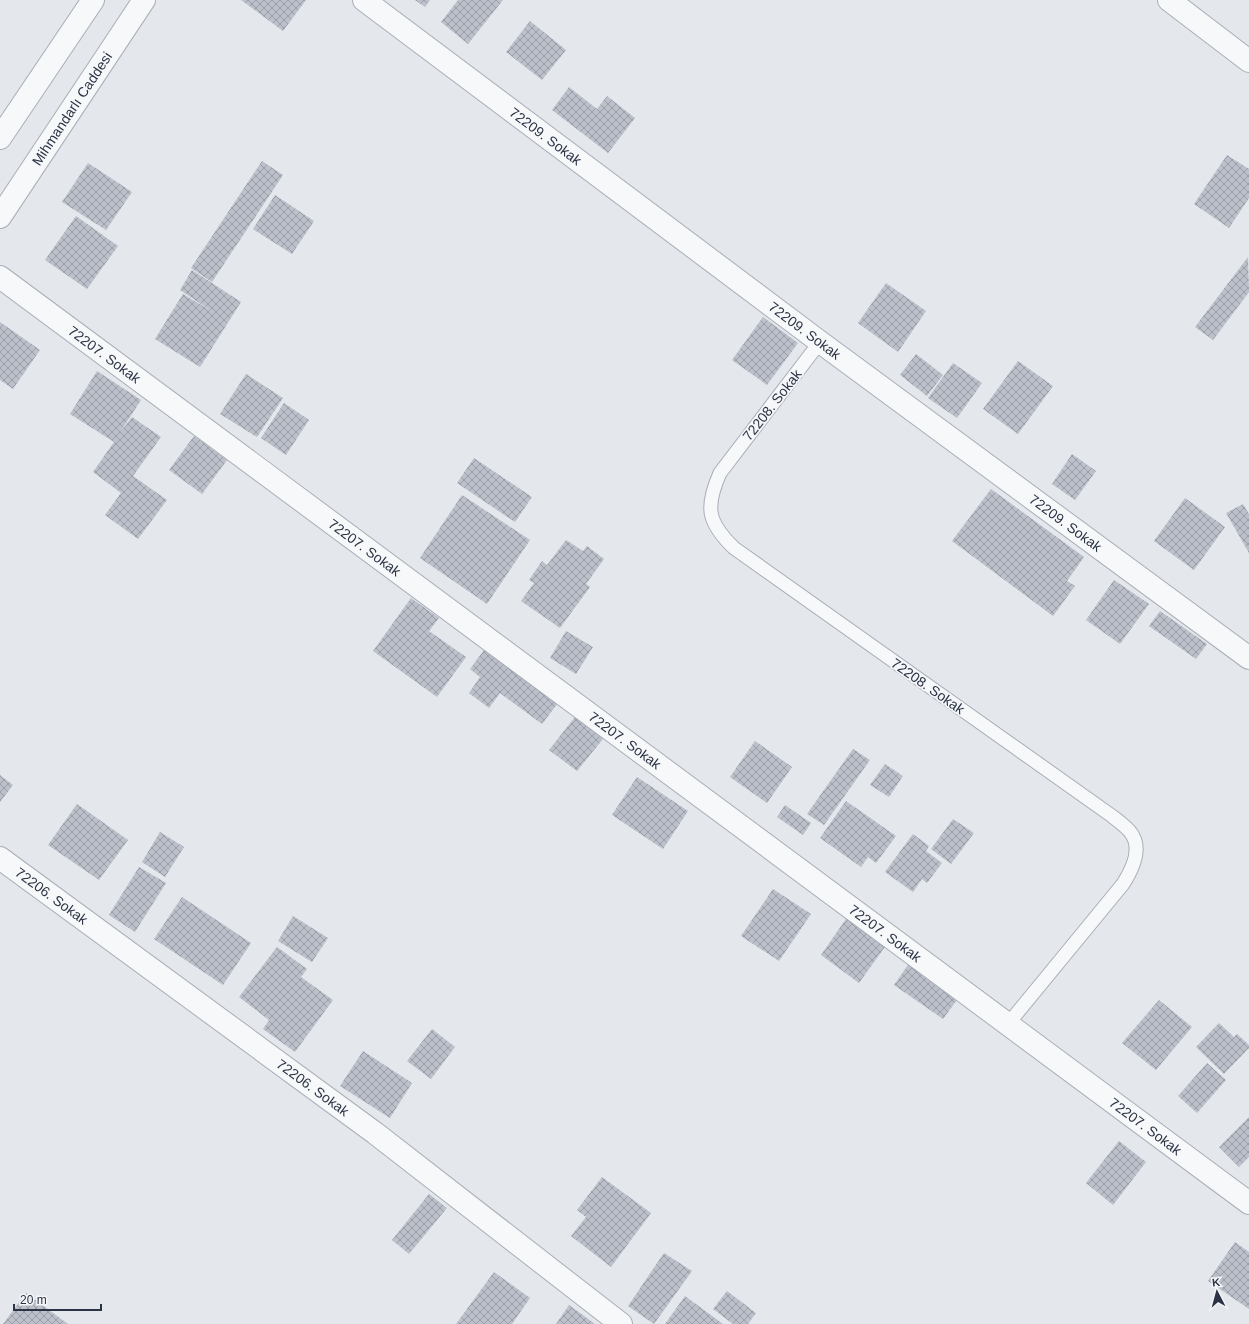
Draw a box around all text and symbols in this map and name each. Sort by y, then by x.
street label: Mihmandarlı Caddesi [29,49,115,168]
street label: 72209. Sokak [507,104,585,169]
street label: 72209. Sokak [766,298,845,363]
street label: 72207. Sokak [65,322,144,387]
street label: 72208. Sokak [739,366,805,444]
street label: 72209. Sokak [1026,491,1106,555]
street label: 72207. Sokak [326,515,405,580]
street label: 72208. Sokak [888,655,968,718]
street label: 72207. Sokak [586,708,665,773]
street label: 72206. Sokak [12,864,92,928]
street label: 72207. Sokak [846,901,925,966]
street label: 72206. Sokak [274,1056,353,1120]
street label: 72207. Sokak [1106,1094,1186,1159]
north arrow [1197,1272,1237,1312]
text: K [1211,1276,1221,1288]
scale bar [14,1286,101,1312]
text: 20 m [20,1293,47,1307]

